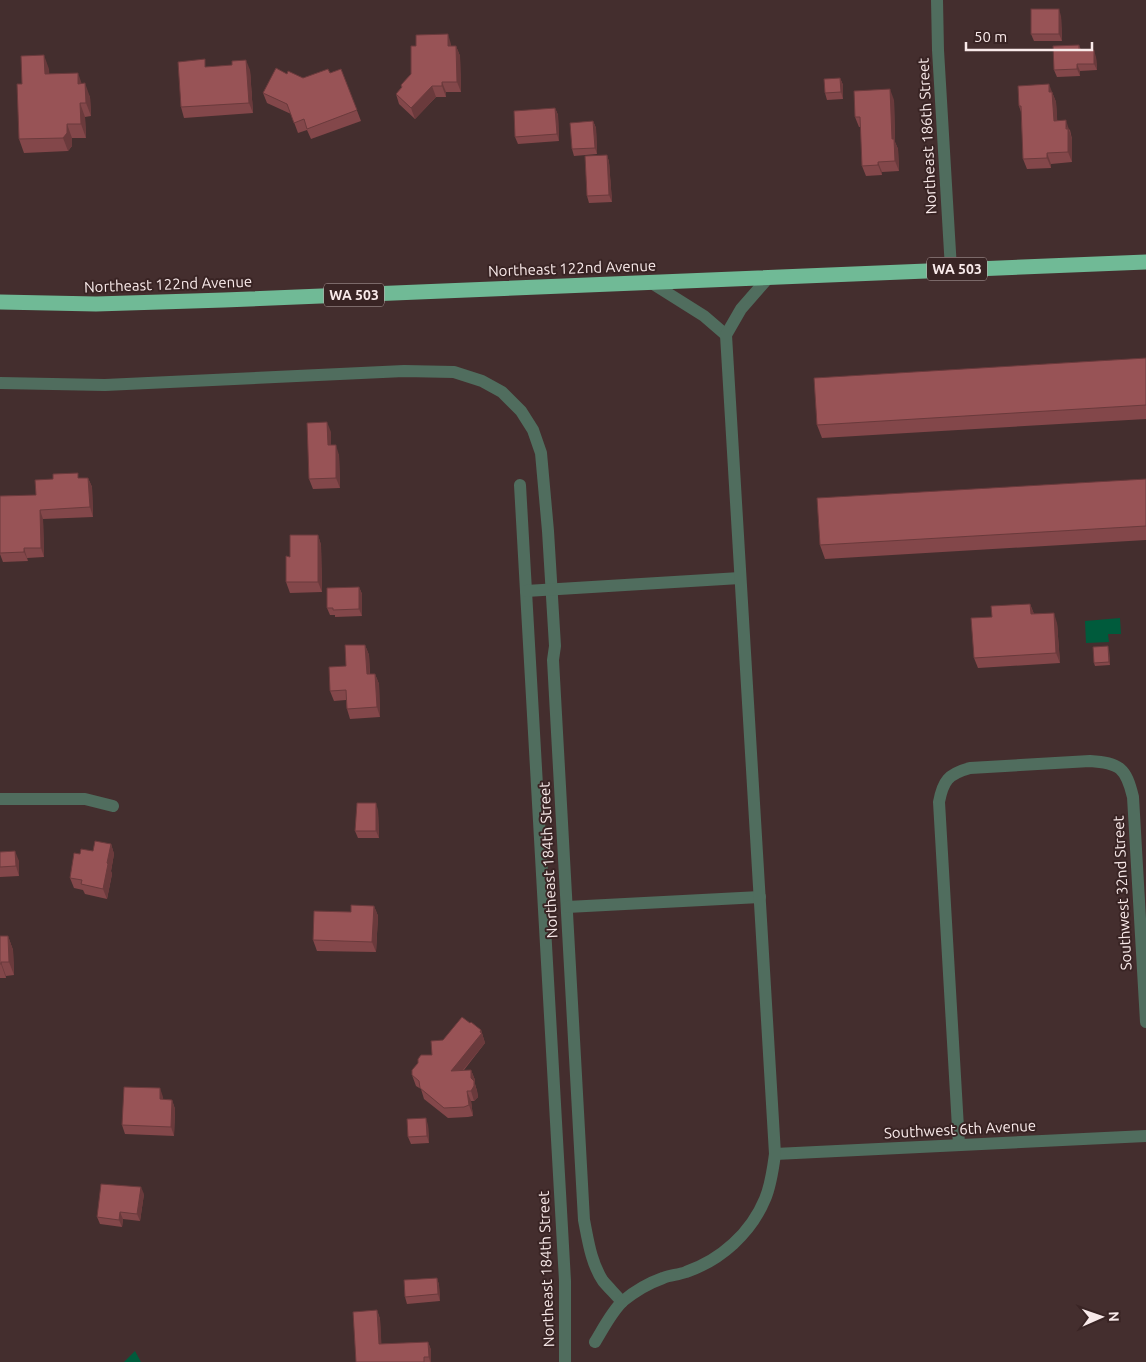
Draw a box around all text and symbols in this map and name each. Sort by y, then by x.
scale bar [966,20,1092,52]
text: 50 m [974,28,1007,45]
street label: Northeast 186th Street [914,57,940,215]
street label: Northeast 122nd Avenue [488,257,656,279]
road number: WA 503 [927,258,987,280]
street label: Northeast 122nd Avenue [84,273,252,295]
road number: WA 503 [324,284,384,306]
street label: Northeast 184th Street [535,781,561,939]
street label: Southwest 32nd Street [1109,815,1135,971]
street label: Southwest 6th Avenue [884,1117,1036,1141]
street label: Northeast 184th Street [535,1190,557,1348]
north arrow [1076,1292,1126,1342]
text: N [1106,1311,1122,1322]

